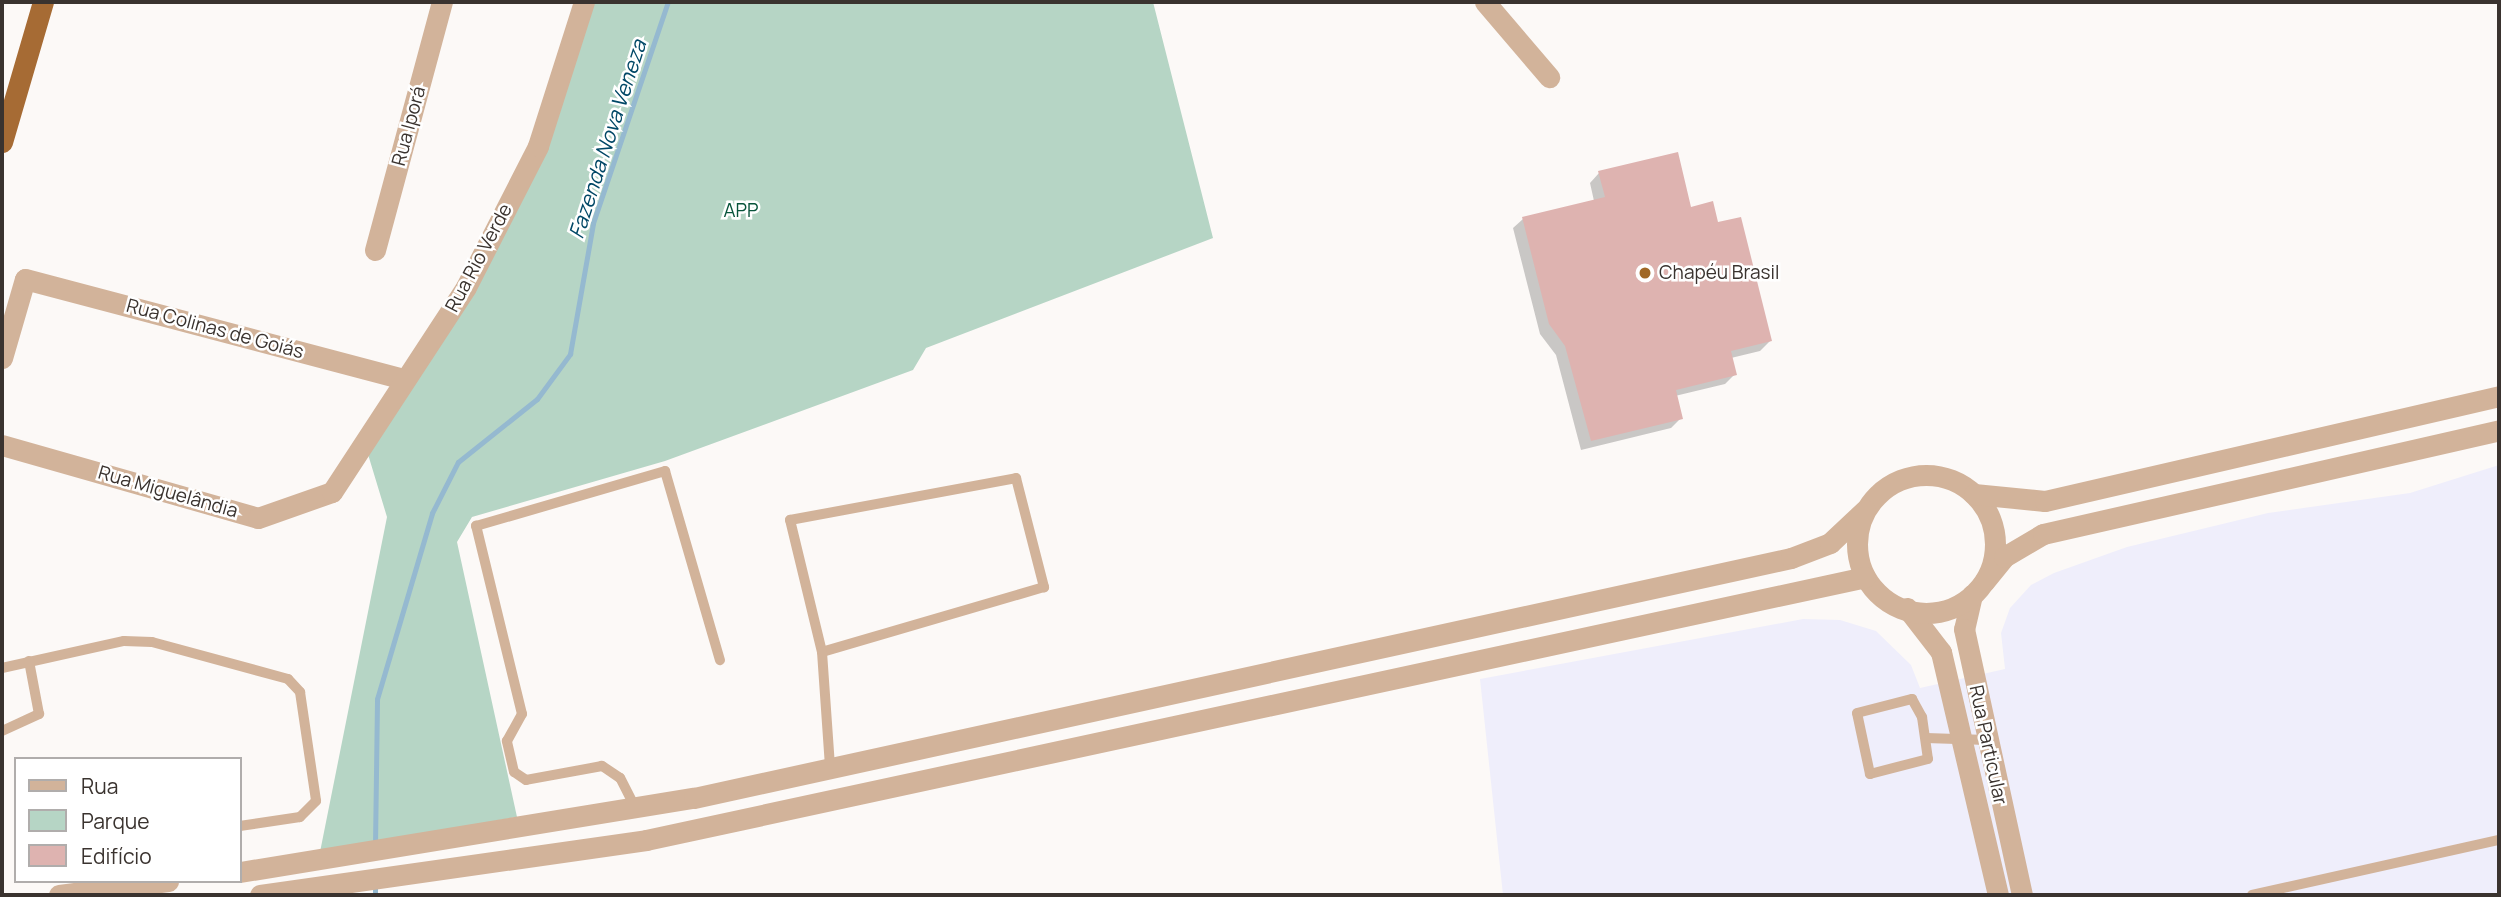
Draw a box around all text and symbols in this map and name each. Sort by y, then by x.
water label: Fazenda Nova Veneza [563,37,651,241]
street label: Rua Iporá [387,84,431,168]
street label: Rua Rio Verde [441,200,517,316]
park label: APP [724,200,758,222]
place label: Chapéu Brasil [1659,262,1779,284]
marker: Chapéu Brasil [1637,265,1653,281]
street label: Rua Colinas de Goiás [124,294,306,364]
street label: Rua Miguelândia [96,461,240,523]
street label: Rua Particular [1964,683,2012,807]
legend [14,757,242,883]
text: Rua [81,772,118,800]
text: Parque [81,807,150,835]
text: Edifício [81,842,152,870]

